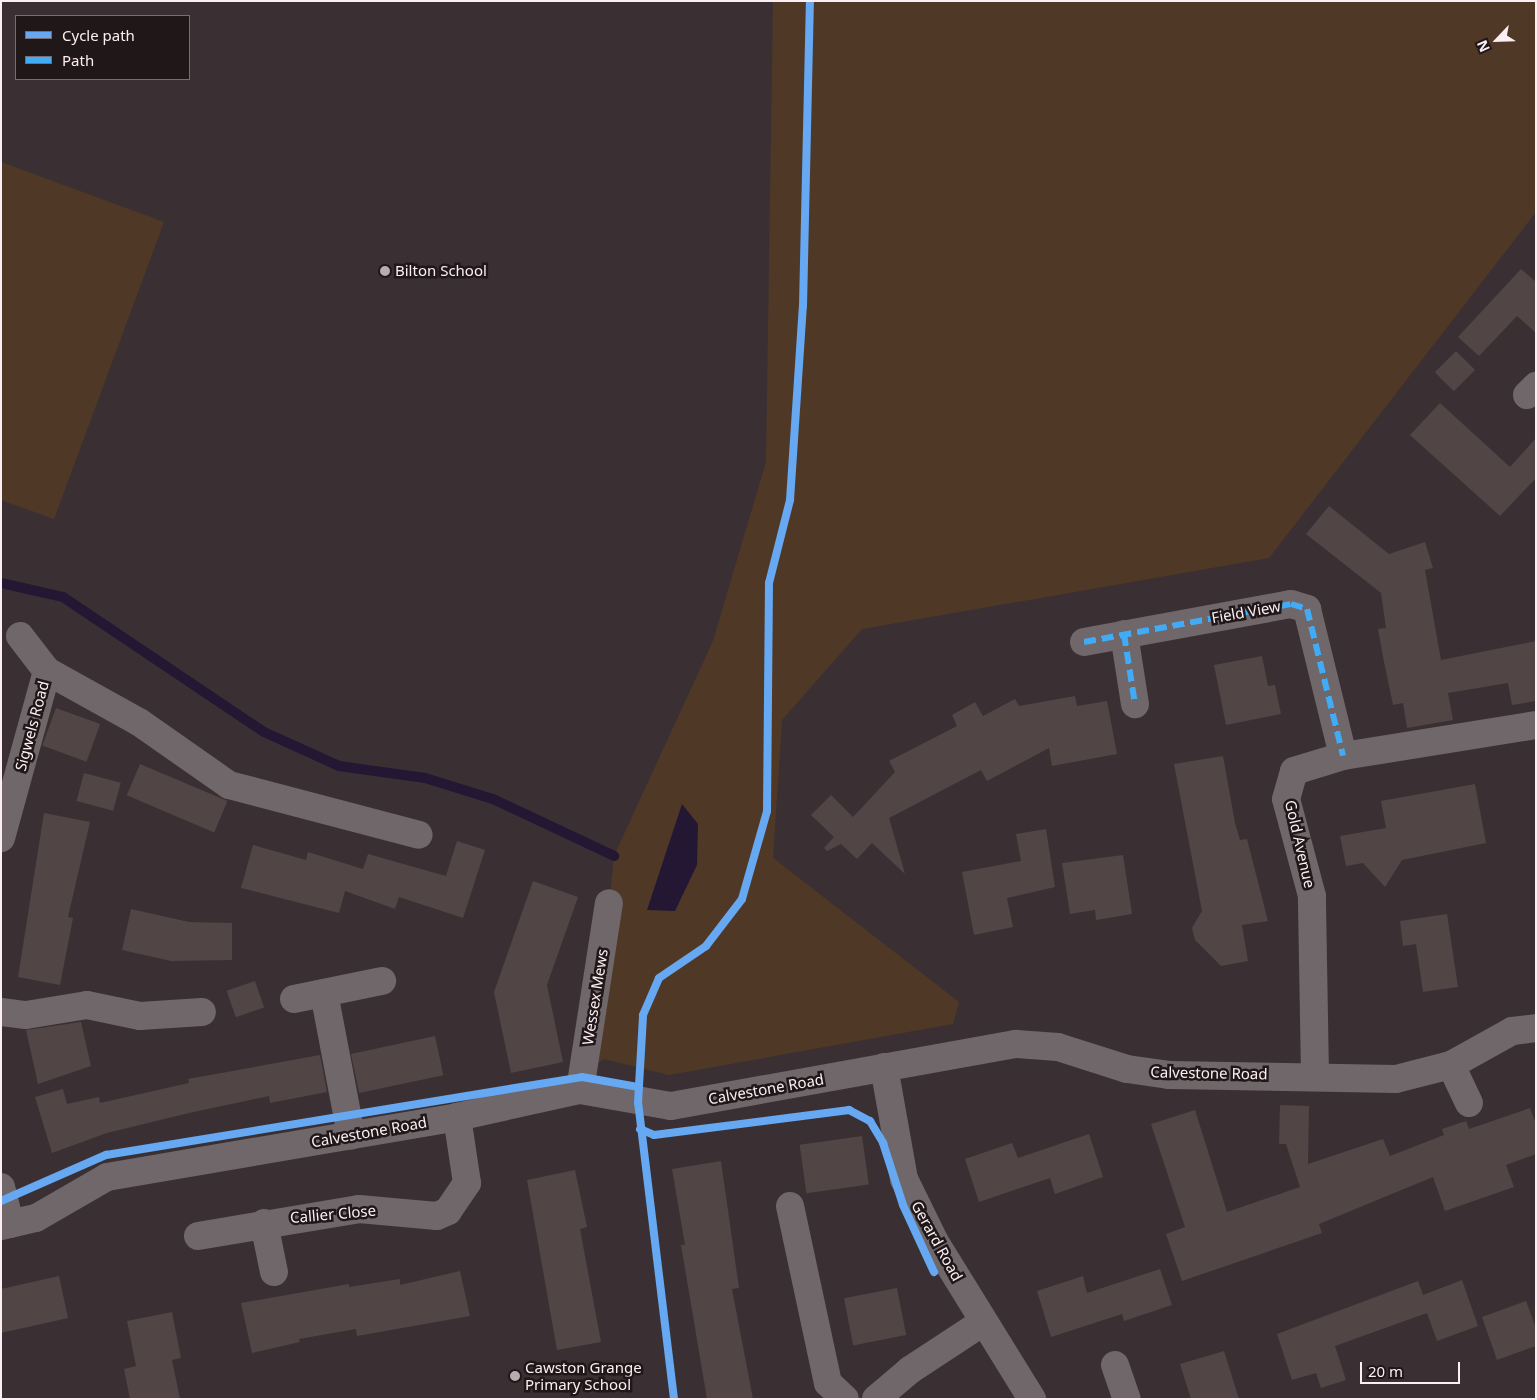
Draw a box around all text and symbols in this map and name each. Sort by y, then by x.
legend [15,15,190,80]
north arrow [1472,15,1522,65]
text: Cycle path [62,25,135,45]
text: N [1472,37,1494,55]
text: Path [62,50,94,70]
place label: Bilton School [395,262,487,280]
marker: Bilton School [379,265,391,277]
street label: Field View [1210,597,1282,627]
street label: Sigwels Road [11,679,53,773]
street label: Gold Avenue [1281,798,1319,890]
street label: Wessex Mews [579,948,611,1046]
street label: Calvestone Road [1150,1063,1268,1083]
street label: Calvestone Road [707,1070,825,1108]
street label: Calvestone Road [310,1113,428,1151]
street label: Gerard Road [908,1198,966,1284]
street label: Callier Close [289,1201,377,1227]
scale bar [1362,1352,1462,1384]
place label: Cawston Grange Primary School [525,1358,642,1393]
text: 20 m [1368,1361,1403,1381]
marker: Cawston Grange Primary School [509,1370,521,1382]

